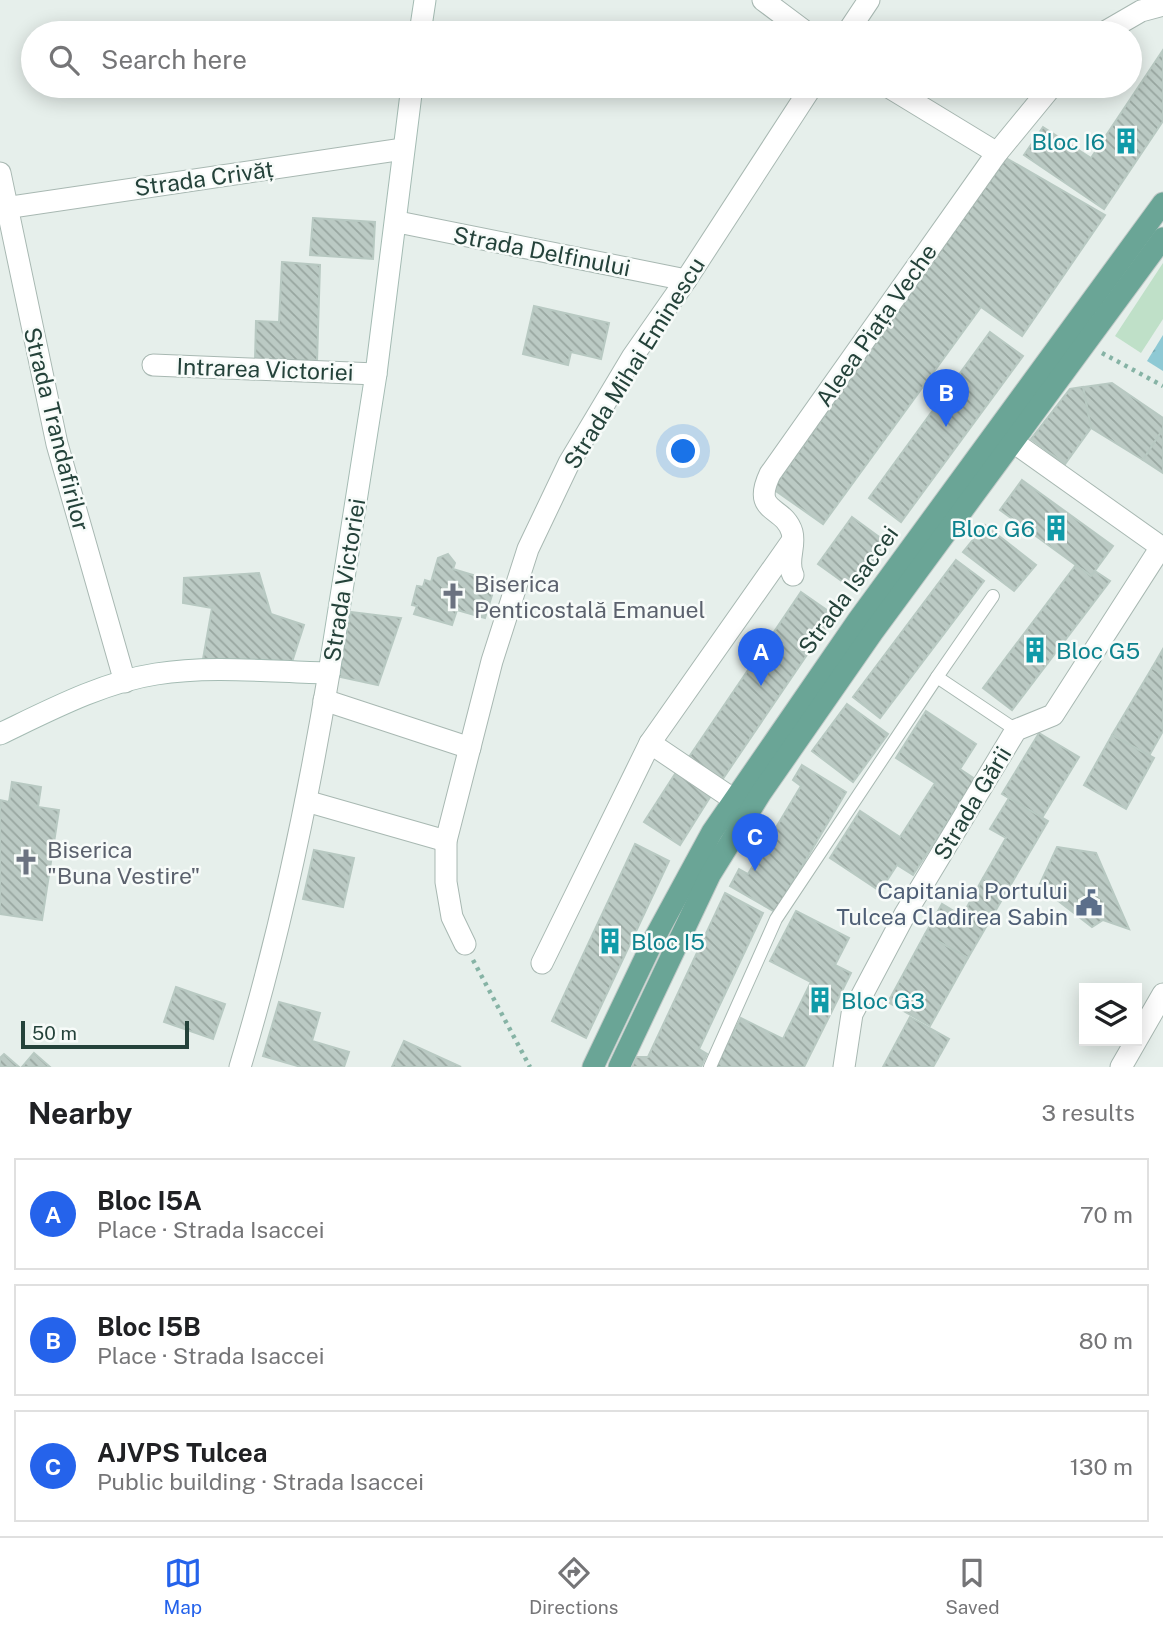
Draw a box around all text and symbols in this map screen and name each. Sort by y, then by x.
search box [21,21,1142,98]
icon: search [45,41,83,79]
text: Search here [101,44,247,75]
building icon: Bloc I6 [1111,126,1141,156]
place label: Bloc I6 [1031,128,1105,155]
street label: Strada Crivăț [133,155,275,201]
street label: Strada Delfinului [451,221,633,281]
street label: Aleea Piața Veche [810,239,942,411]
street label: Strada Mihai Eminescu [558,252,710,474]
street label: Strada Trandafirilor [19,324,95,534]
street label: Intrarea Victoriei [176,352,354,386]
pin: B [923,369,969,427]
your location [666,434,700,468]
street label: Strada Victoriei [318,496,370,664]
building icon: Bloc G6 [1041,513,1071,543]
place label: Bloc G6 [951,515,1035,542]
street label: Strada Isaccei [792,521,904,659]
place label: Biserica Penticostală Emanuel [474,570,706,623]
church icon: Biserica Penticostală Emanuel [438,581,468,611]
pin: A [738,628,784,686]
building icon: Bloc G5 [1020,635,1050,665]
place label: Bloc G5 [1056,637,1140,664]
street label: Strada Gării [928,741,1016,865]
pin: C [732,813,778,871]
place label: Biserica "Buna Vestire" [47,836,200,889]
church icon: Biserica "Buna Vestire" [11,847,41,877]
place label: Capitania Portului Tulcea Cladirea Sabin [836,877,1068,930]
public building icon: Capitania Portului Tulcea Cladirea Sabin [1074,888,1104,918]
building icon: Bloc I5 [595,926,625,956]
place label: Bloc I5 [631,928,705,955]
map controls [1079,983,1142,1046]
button: layers [1079,983,1142,1046]
building icon: Bloc G3 [805,985,835,1015]
place label: Bloc G3 [841,987,925,1014]
scale bar [21,1018,189,1050]
text: 50 m [32,1022,77,1044]
text: Nearby [28,1095,132,1131]
text: 3 results [1041,1099,1135,1126]
text: Bloc I5A [97,1185,202,1216]
text: A [45,1201,61,1228]
text: 70 m [1080,1201,1133,1228]
text: Place · Strada Isaccei [97,1216,325,1243]
text: Bloc I5B [97,1311,201,1342]
text: B [45,1327,61,1354]
text: 80 m [1079,1327,1133,1354]
text: Place · Strada Isaccei [97,1342,325,1369]
text: AJVPS Tulcea [97,1437,268,1468]
text: C [45,1453,61,1480]
text: 130 m [1070,1453,1133,1480]
text: Public building · Strada Isaccei [97,1468,424,1495]
tab: Map [163,1554,202,1618]
tab: Directions [529,1554,618,1618]
tab: Saved [945,1554,1000,1618]

